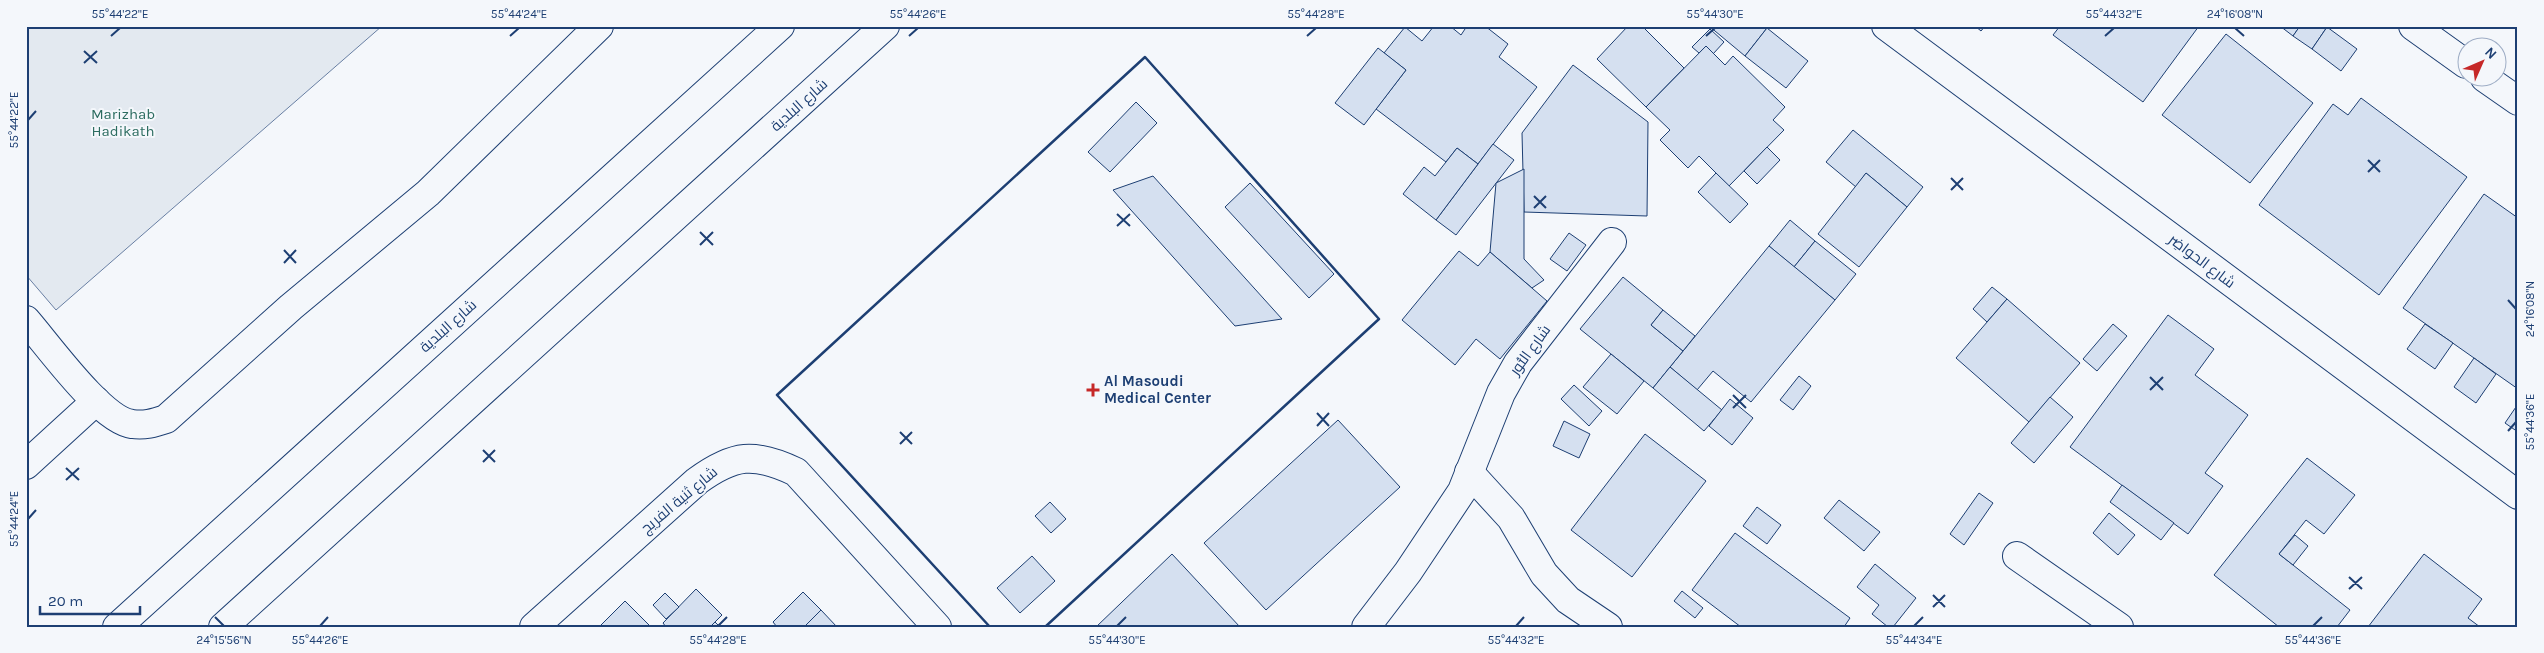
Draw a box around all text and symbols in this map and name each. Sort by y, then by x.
text: 55°44'22"E [92,7,148,21]
text: 55°44'24"E [491,7,547,21]
text: 55°44'26"E [890,7,946,21]
text: 55°44'28"E [1287,7,1345,21]
text: 55°44'30"E [1686,7,1744,21]
text: 55°44'32"E [2085,7,2143,21]
text: 24°16'08"N [2207,7,2263,21]
north arrow [2456,38,2506,88]
text: N [2481,44,2500,63]
street label: شارع البلدية [767,75,833,137]
text: 55°44'22"E [7,92,21,148]
park label: Marizhab Hadikath [91,105,155,140]
street label: شارع الحواضِر [2163,229,2239,294]
text: 24°16'08"N [2523,281,2537,337]
street label: شارع البلدية [416,296,482,358]
street label: شارع النُّور [1505,321,1556,381]
place label: Al Masoudi Medical Center [1104,372,1211,407]
marker: Al Masoudi Medical Center [1086,383,1100,397]
text: 55°44'36"E [2523,393,2537,451]
street label: شارع ثنية الفريج [637,463,722,539]
text: 55°44'24"E [7,491,21,547]
scale bar [40,583,140,615]
text: 20 m [48,592,83,610]
text: 24°15'56"N [196,633,252,647]
text: 55°44'26"E [292,633,348,647]
text: 55°44'28"E [689,633,747,647]
text: 55°44'30"E [1088,633,1146,647]
text: 55°44'32"E [1487,633,1545,647]
text: 55°44'34"E [1886,633,1942,647]
text: 55°44'36"E [2284,633,2342,647]

